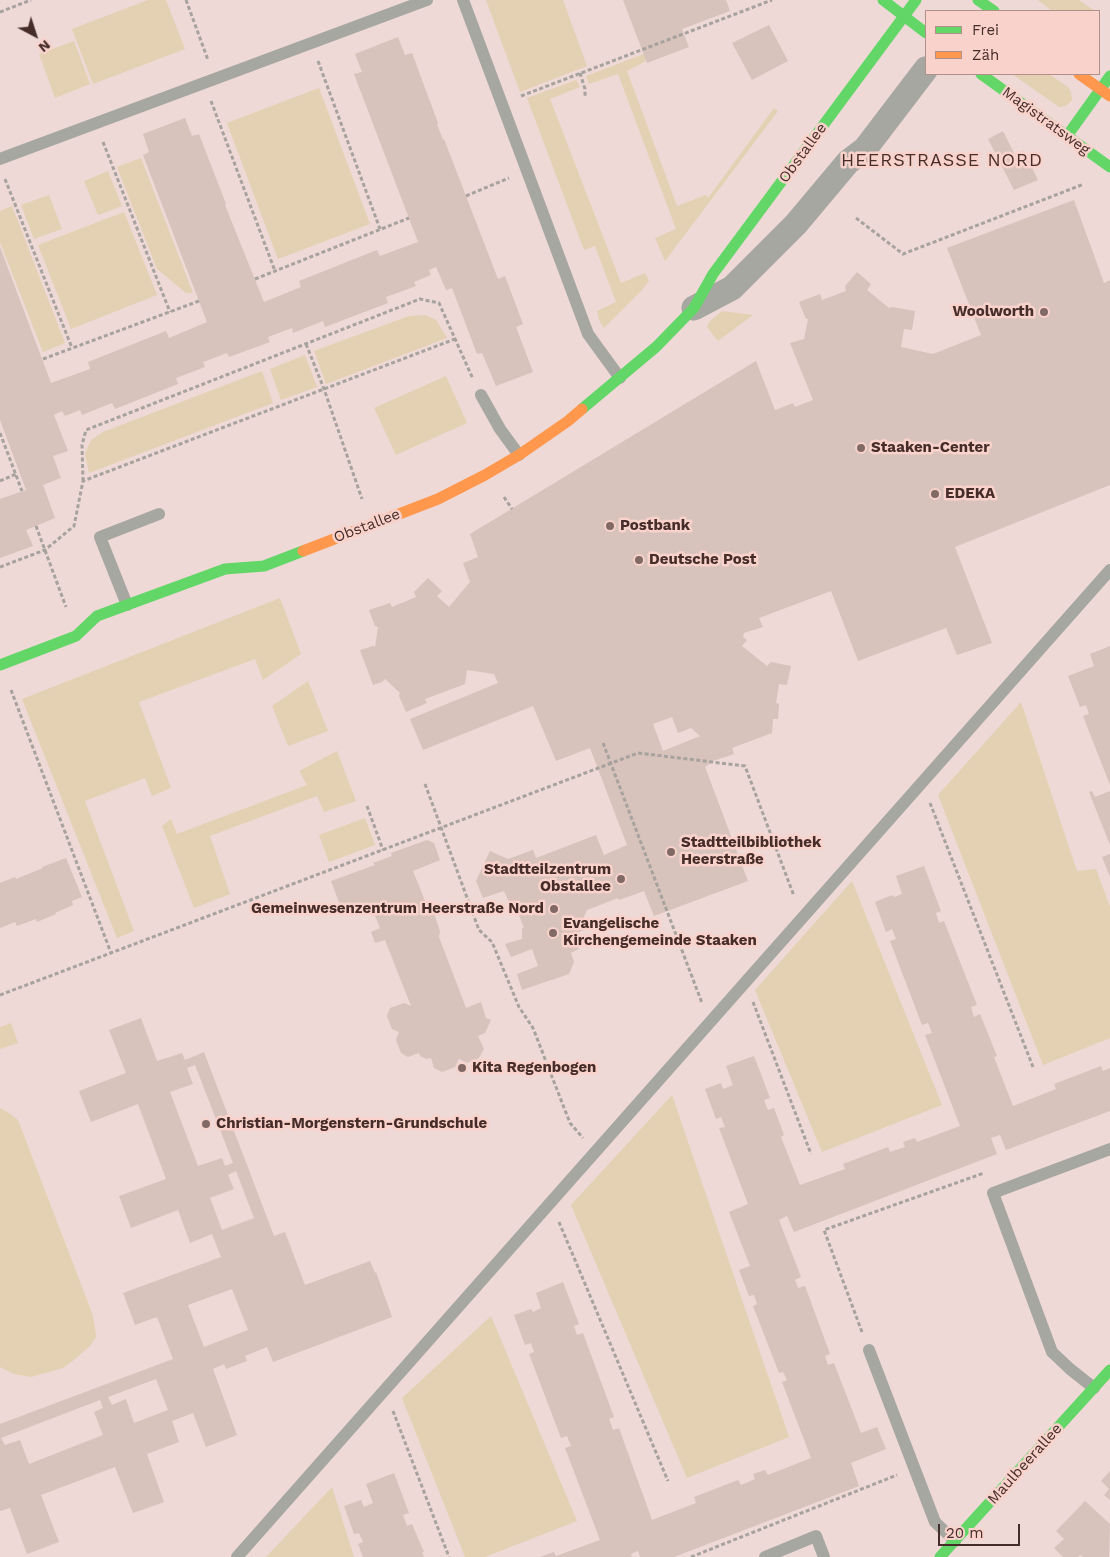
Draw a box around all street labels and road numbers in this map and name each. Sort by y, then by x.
street label: Magistratsweg [999,83,1093,159]
street label: Obstallee [775,120,831,186]
street label: Obstallee [331,505,403,547]
street label: Maulbeerallee [984,1420,1066,1508]

